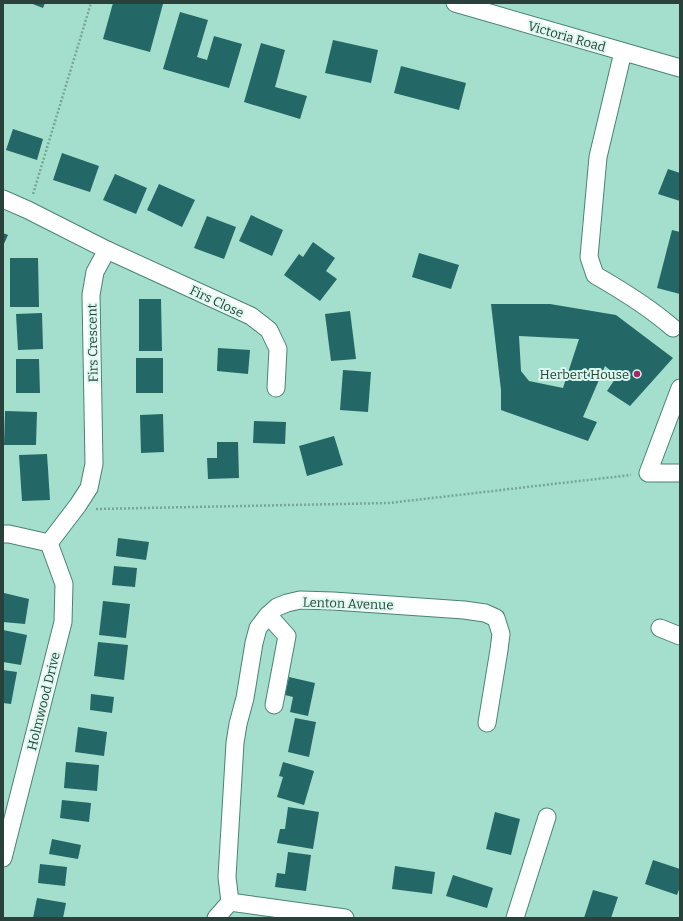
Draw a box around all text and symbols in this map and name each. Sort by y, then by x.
street label: Victoria Road [526,18,608,55]
street label: Firs Close [187,282,246,320]
street label: Firs Crescent [84,303,101,382]
place label: Herbert House [540,367,629,382]
marker: Herbert House [632,369,642,379]
street label: Lenton Avenue [302,594,394,613]
street label: Holmwood Drive [24,650,63,752]

